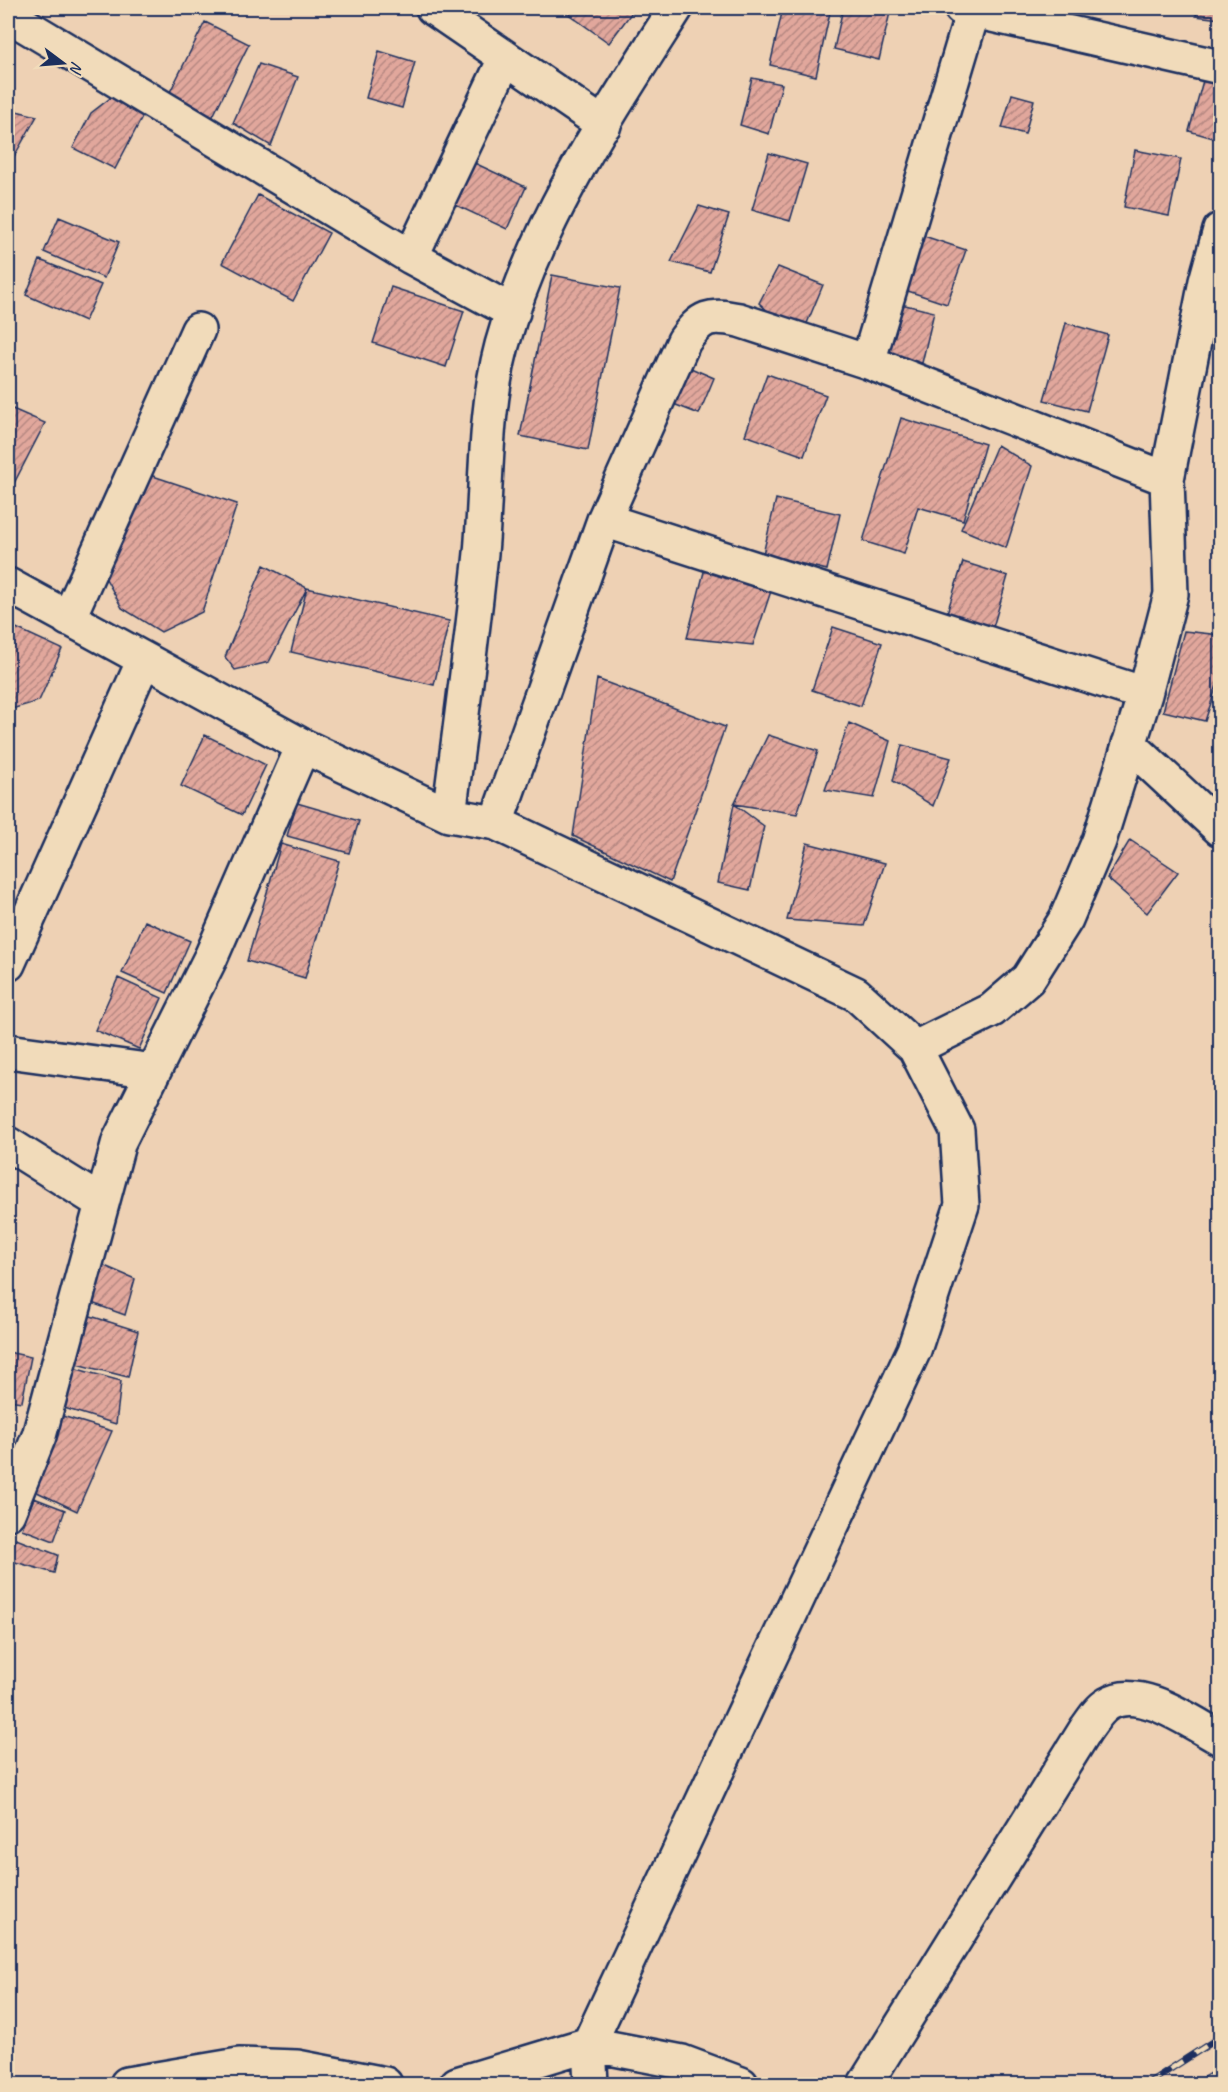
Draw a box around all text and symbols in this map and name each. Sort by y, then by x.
north arrow [33,33,93,93]
text: N [65,59,87,77]

